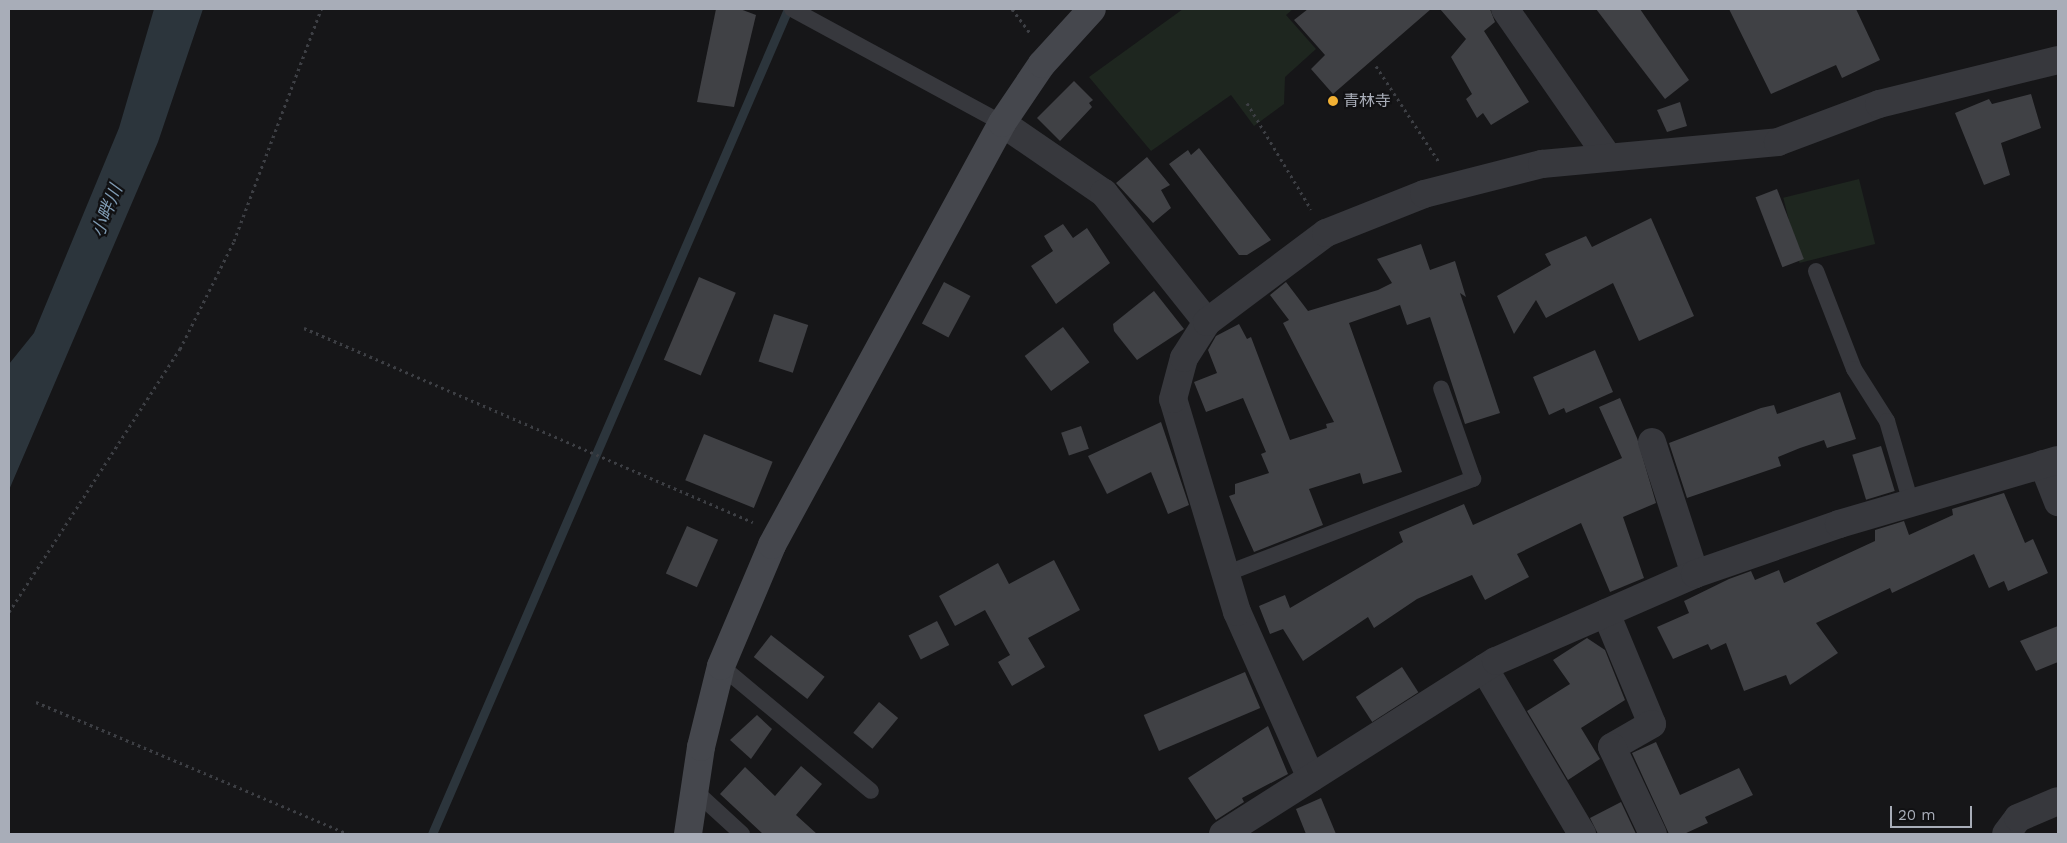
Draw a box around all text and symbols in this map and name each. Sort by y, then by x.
place label: 青林寺 [1343,91,1391,111]
marker: 青林寺 [1327,95,1339,107]
water label: 小畔川 [87,182,127,240]
scale bar [1892,796,1974,828]
text: 20 m [1898,806,1936,824]

